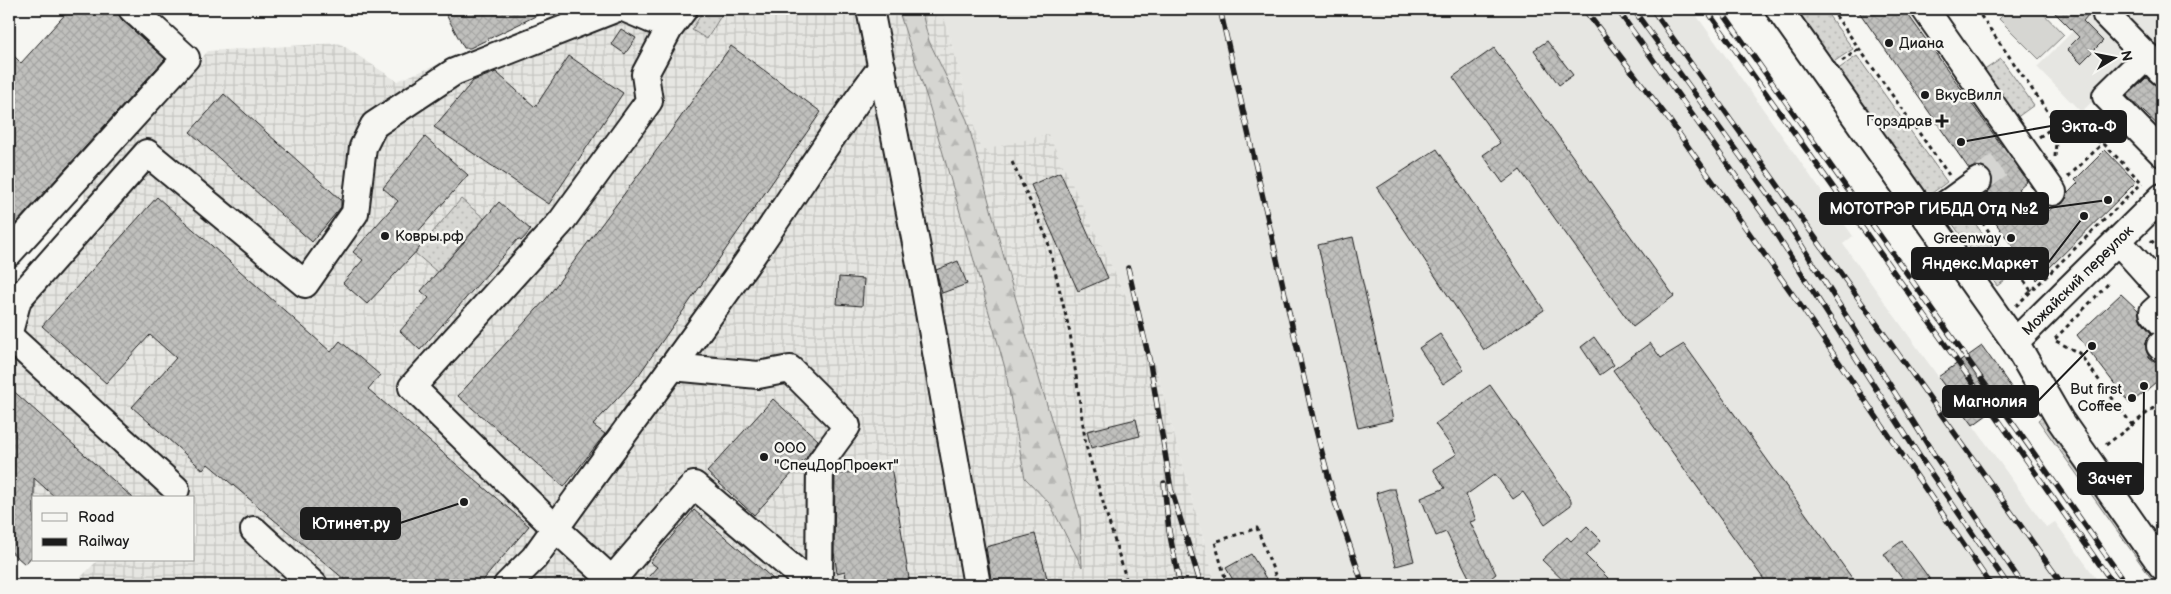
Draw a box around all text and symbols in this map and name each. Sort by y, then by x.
north arrow [2088,32,2138,82]
place label: Диана [1899,34,1944,53]
marker: Диана [1883,37,1895,49]
text: N [2117,49,2136,62]
place label: ВкусВилл [1935,86,2002,105]
marker: ВкусВилл [1919,89,1931,101]
callout: Экта-Ф [2051,111,2126,142]
place label: Горздрав [1866,112,1932,131]
marker: Горздрав [1936,115,1948,127]
text: Экта-Ф [2062,118,2117,137]
callout: МОТОТРЭР ГИБДД Отд №2 [1820,193,2048,224]
text: МОТОТРЭР ГИБДД Отд №2 [1830,200,2039,219]
street label: Можайский переулок [2018,221,2137,339]
place label: Ковры.рф [395,227,464,246]
place label: Greenway [1933,229,2001,248]
marker: Ковры.рф [379,230,391,242]
marker: Greenway [2005,232,2017,244]
callout: Яндекс.Маркет [1912,248,2048,279]
text: Яндекс.Маркет [1922,255,2039,274]
place label: But first Coffee [2070,380,2122,416]
callout: Магнолия [1943,386,2038,417]
marker: But first Coffee [2126,392,2138,404]
text: Магнолия [1953,393,2027,412]
place label: ООО "СпецДорПроект" [774,439,899,475]
marker: ООО "СпецДорПроект" [758,451,770,463]
callout: Зачет [2078,463,2143,494]
text: Зачет [2088,470,2133,489]
legend [32,496,195,562]
text: Road [78,508,114,527]
callout: Ютинет.ру [301,508,400,539]
text: Ютинет.ру [312,515,391,534]
text: Railway [78,532,129,551]

